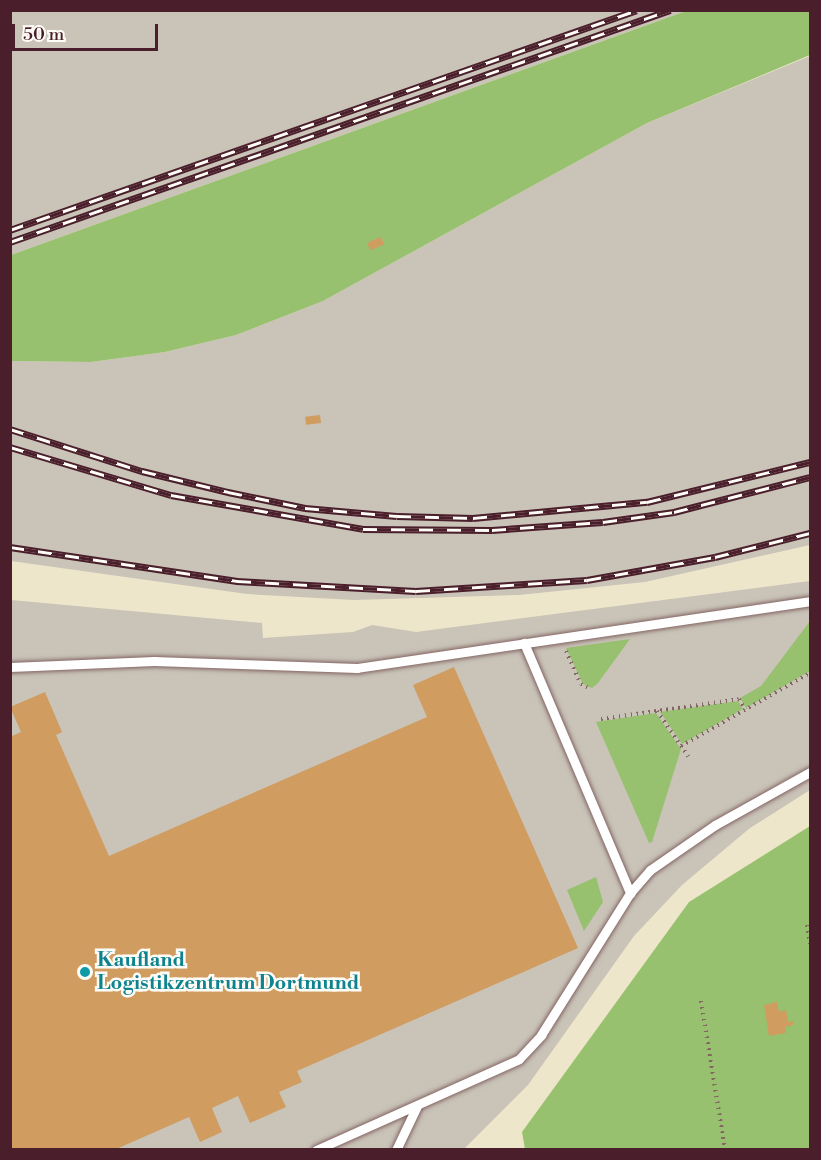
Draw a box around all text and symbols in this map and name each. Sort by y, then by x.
scale bar [15,12,160,50]
text: 50 m [23,23,64,46]
place label: Kaufland Logistikzentrum Dortmund [97,948,359,995]
marker: Kaufland Logistikzentrum Dortmund [78,965,92,979]

